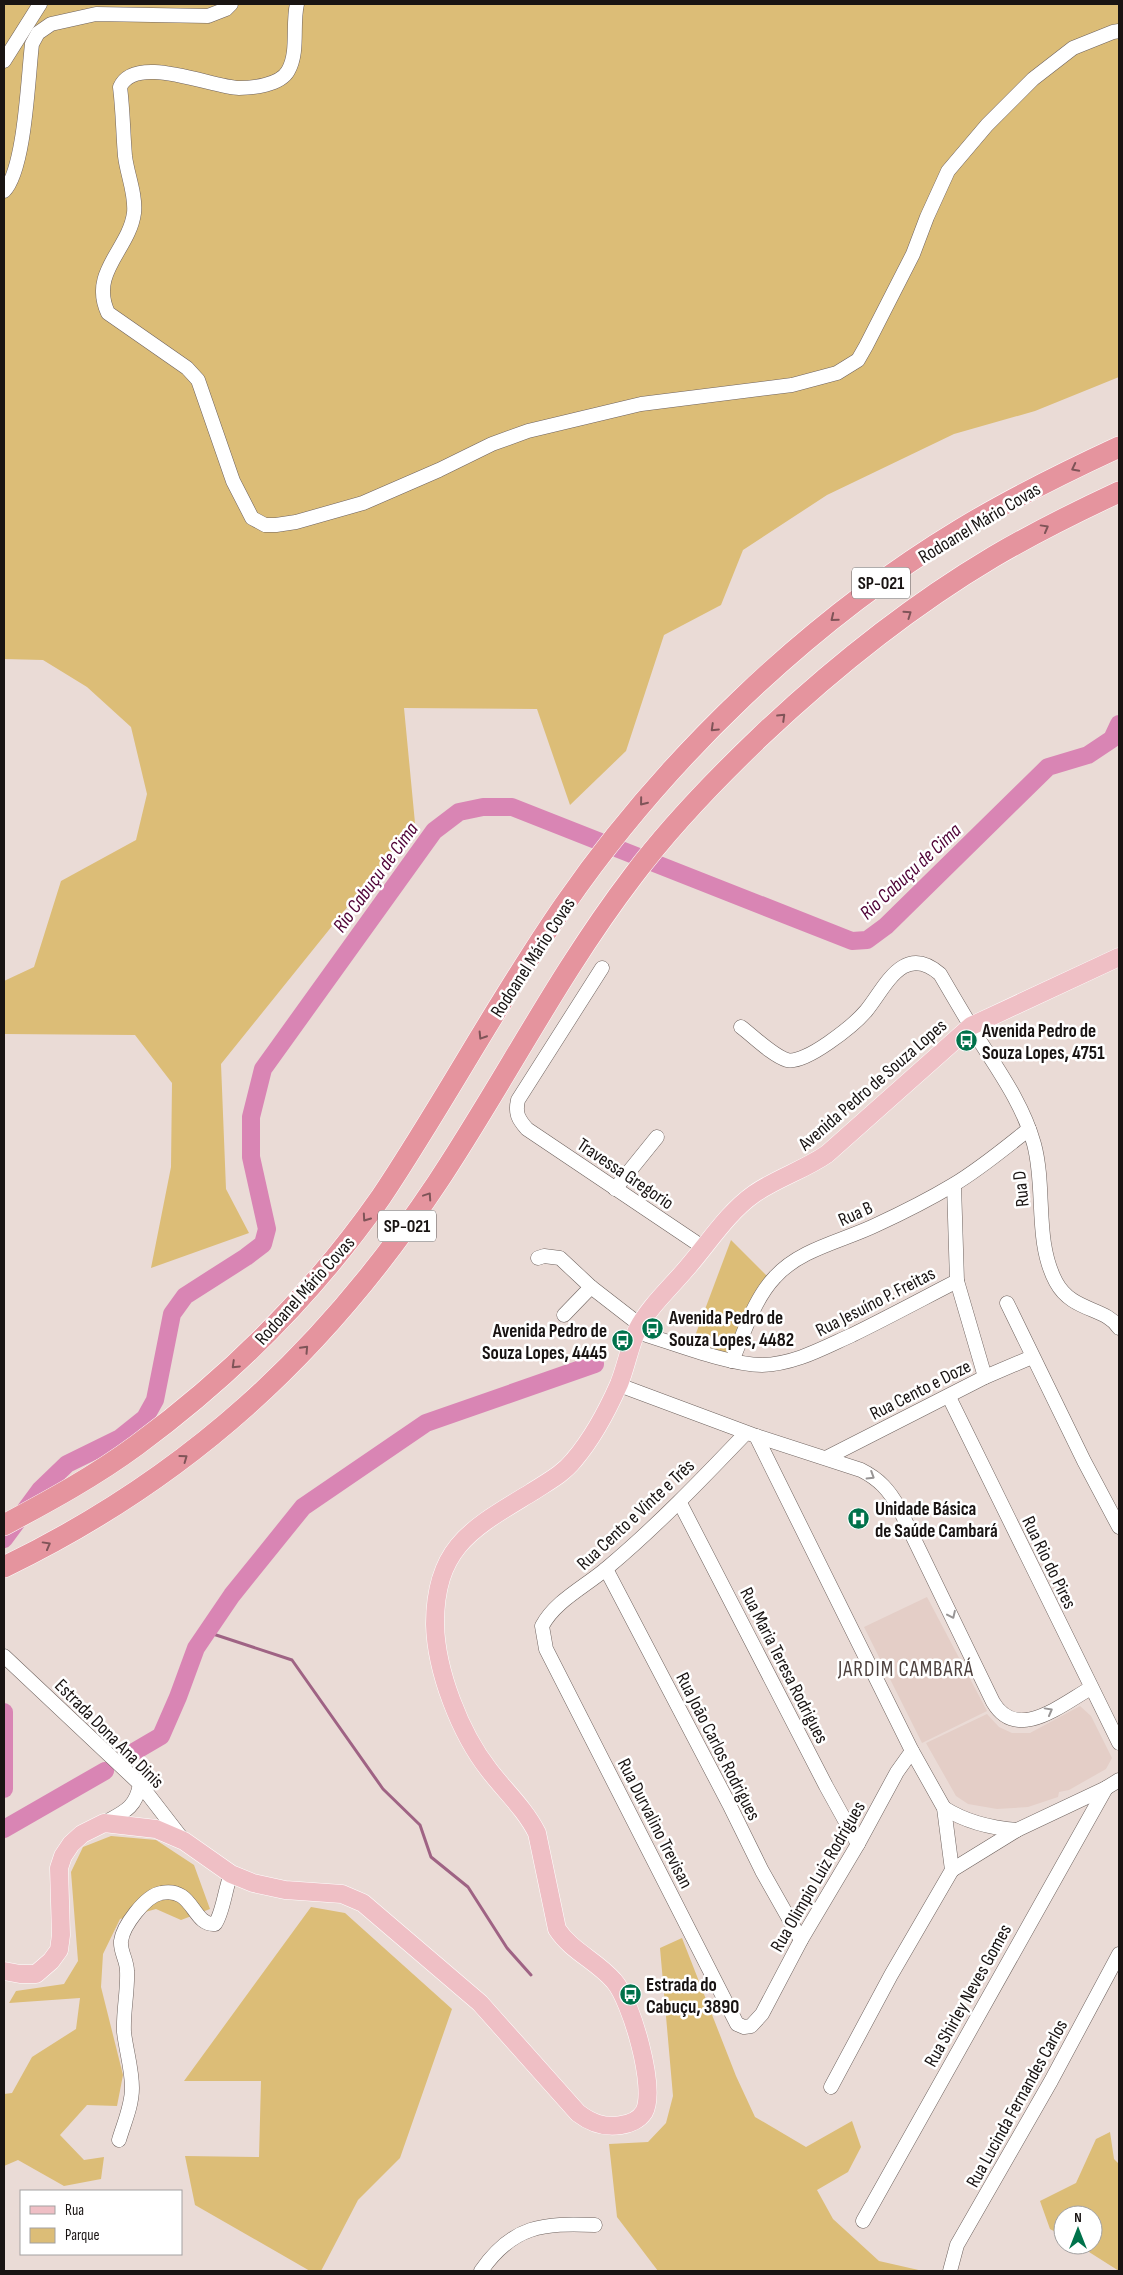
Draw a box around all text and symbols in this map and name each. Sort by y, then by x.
one-way arrow [1071,462,1080,472]
street label: Rodoanel Mário Covas [915,478,1045,569]
one-way arrow [1040,524,1049,534]
road number: SP-021 [852,568,910,598]
one-way arrow [902,611,912,620]
one-way arrow [831,613,840,621]
one-way arrow [776,714,785,723]
one-way arrow [710,722,719,731]
one-way arrow [640,796,649,805]
water label: Rio Cabuçu de Cima [328,818,424,937]
water label: Rio Cabuçu de Cima [855,819,966,925]
street label: Rodoanel Mário Covas [486,893,581,1022]
street label: Avenida Pedro de Souza Lopes [793,1014,952,1156]
place label: Avenida Pedro de Souza Lopes, 4751 [981,1020,1105,1065]
bus stop icon: Avenida Pedro de Souza Lopes, 4751 [954,1029,978,1053]
one-way arrow [478,1031,488,1040]
street label: Travessa Gregorio [572,1133,678,1215]
street label: Rua D [1008,1170,1035,1208]
one-way arrow [422,1192,431,1202]
street label: Rua B [835,1197,877,1232]
road number: SP-021 [378,1210,436,1242]
one-way arrow [363,1212,372,1222]
street label: Rodoanel Mário Covas [250,1232,360,1350]
street label: Rua Jesuíno P. Freitas [812,1262,940,1342]
place label: Avenida Pedro de Souza Lopes, 4482 [668,1307,794,1352]
bus stop icon: Avenida Pedro de Souza Lopes, 4482 [641,1316,665,1340]
place label: Avenida Pedro de Souza Lopes, 4445 [482,1320,607,1365]
bus stop icon: Avenida Pedro de Souza Lopes, 4445 [611,1329,635,1353]
one-way arrow [299,1346,308,1355]
street label: Rua Cento e Doze [866,1355,975,1426]
one-way arrow [232,1359,241,1368]
one-way arrow [178,1455,188,1464]
street label: Rua Cento e Vinte e Três [572,1455,700,1575]
one-way arrow [866,1470,875,1480]
place label: Unidade Básica de Saúde Cambará [875,1498,998,1543]
hospital icon: Unidade Básica de Saúde Cambará [847,1507,871,1531]
street label: Rua Rio do Pires [1016,1513,1081,1613]
one-way arrow [42,1541,51,1551]
street label: Rua Maria Teresa Rodrigues [734,1584,833,1748]
one-way arrow [946,1610,956,1619]
district label: JARDIM CAMBARÁ [837,1657,974,1682]
street label: Rua João Carlos Rodrigues [670,1669,765,1825]
street label: Estrada Dona Ana Dinis [49,1675,169,1794]
one-way arrow [1043,1708,1052,1718]
street label: Rua Durvalino Trevisan [612,1755,697,1893]
street label: Rua Olimpio Luiz Rodrigues [766,1797,871,1956]
street label: Rua Shirley Neves Gomes [920,1920,1017,2071]
place label: Estrada do Cabuçu, 3890 [646,1974,739,2019]
bus stop icon: Estrada do Cabuçu, 3890 [618,1983,642,2007]
street label: Rua Lucinda Fernandes Carlos [962,2016,1073,2192]
legend [20,2190,182,2255]
text: Rua [65,2201,84,2220]
north arrow [1053,2205,1103,2255]
text: N [1074,2209,1082,2226]
text: Parque [65,2226,100,2245]

